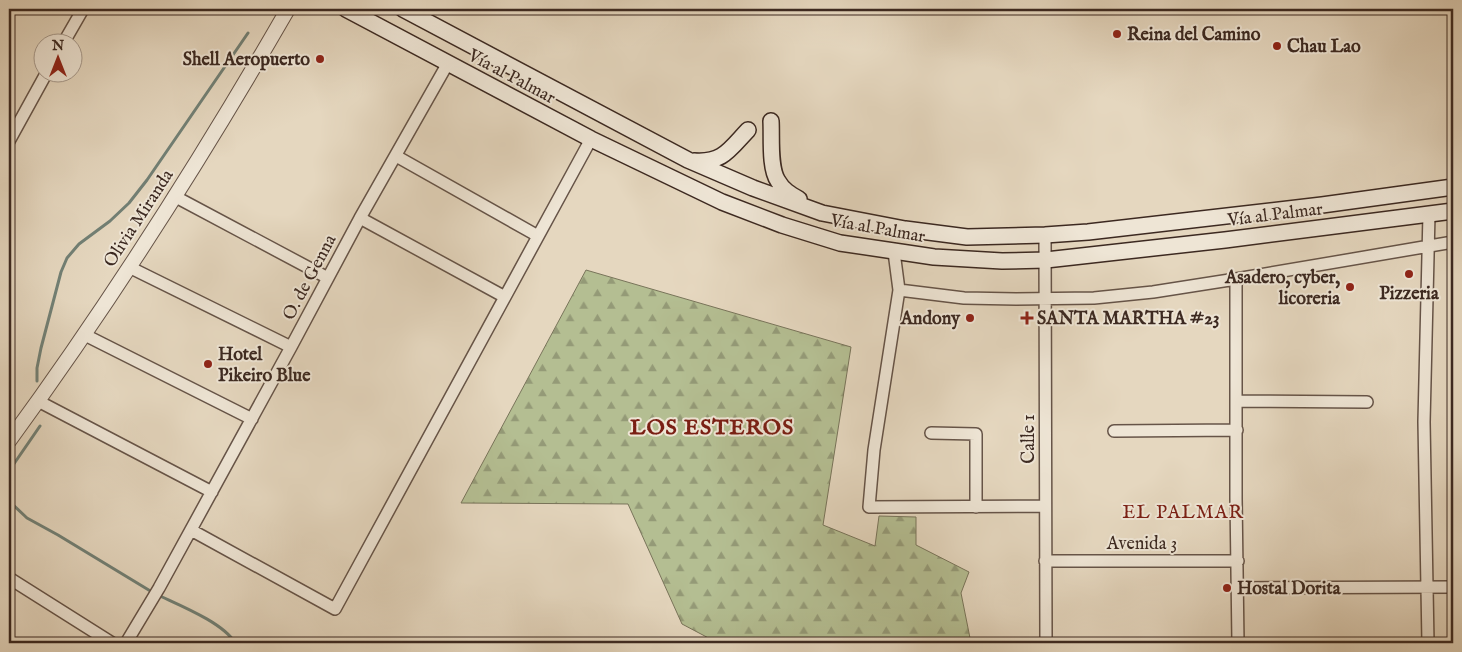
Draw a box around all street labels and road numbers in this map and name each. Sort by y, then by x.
street label: Vía al Palmar [463,44,559,110]
street label: Olivia Miranda [99,165,180,272]
street label: Vía al Palmar [1225,198,1324,233]
street label: Vía al Palmar [828,210,927,249]
street label: O. de Genna [278,231,343,324]
street label: Calle 1 [1018,414,1041,464]
street label: Avenida 3 [1106,533,1177,556]

